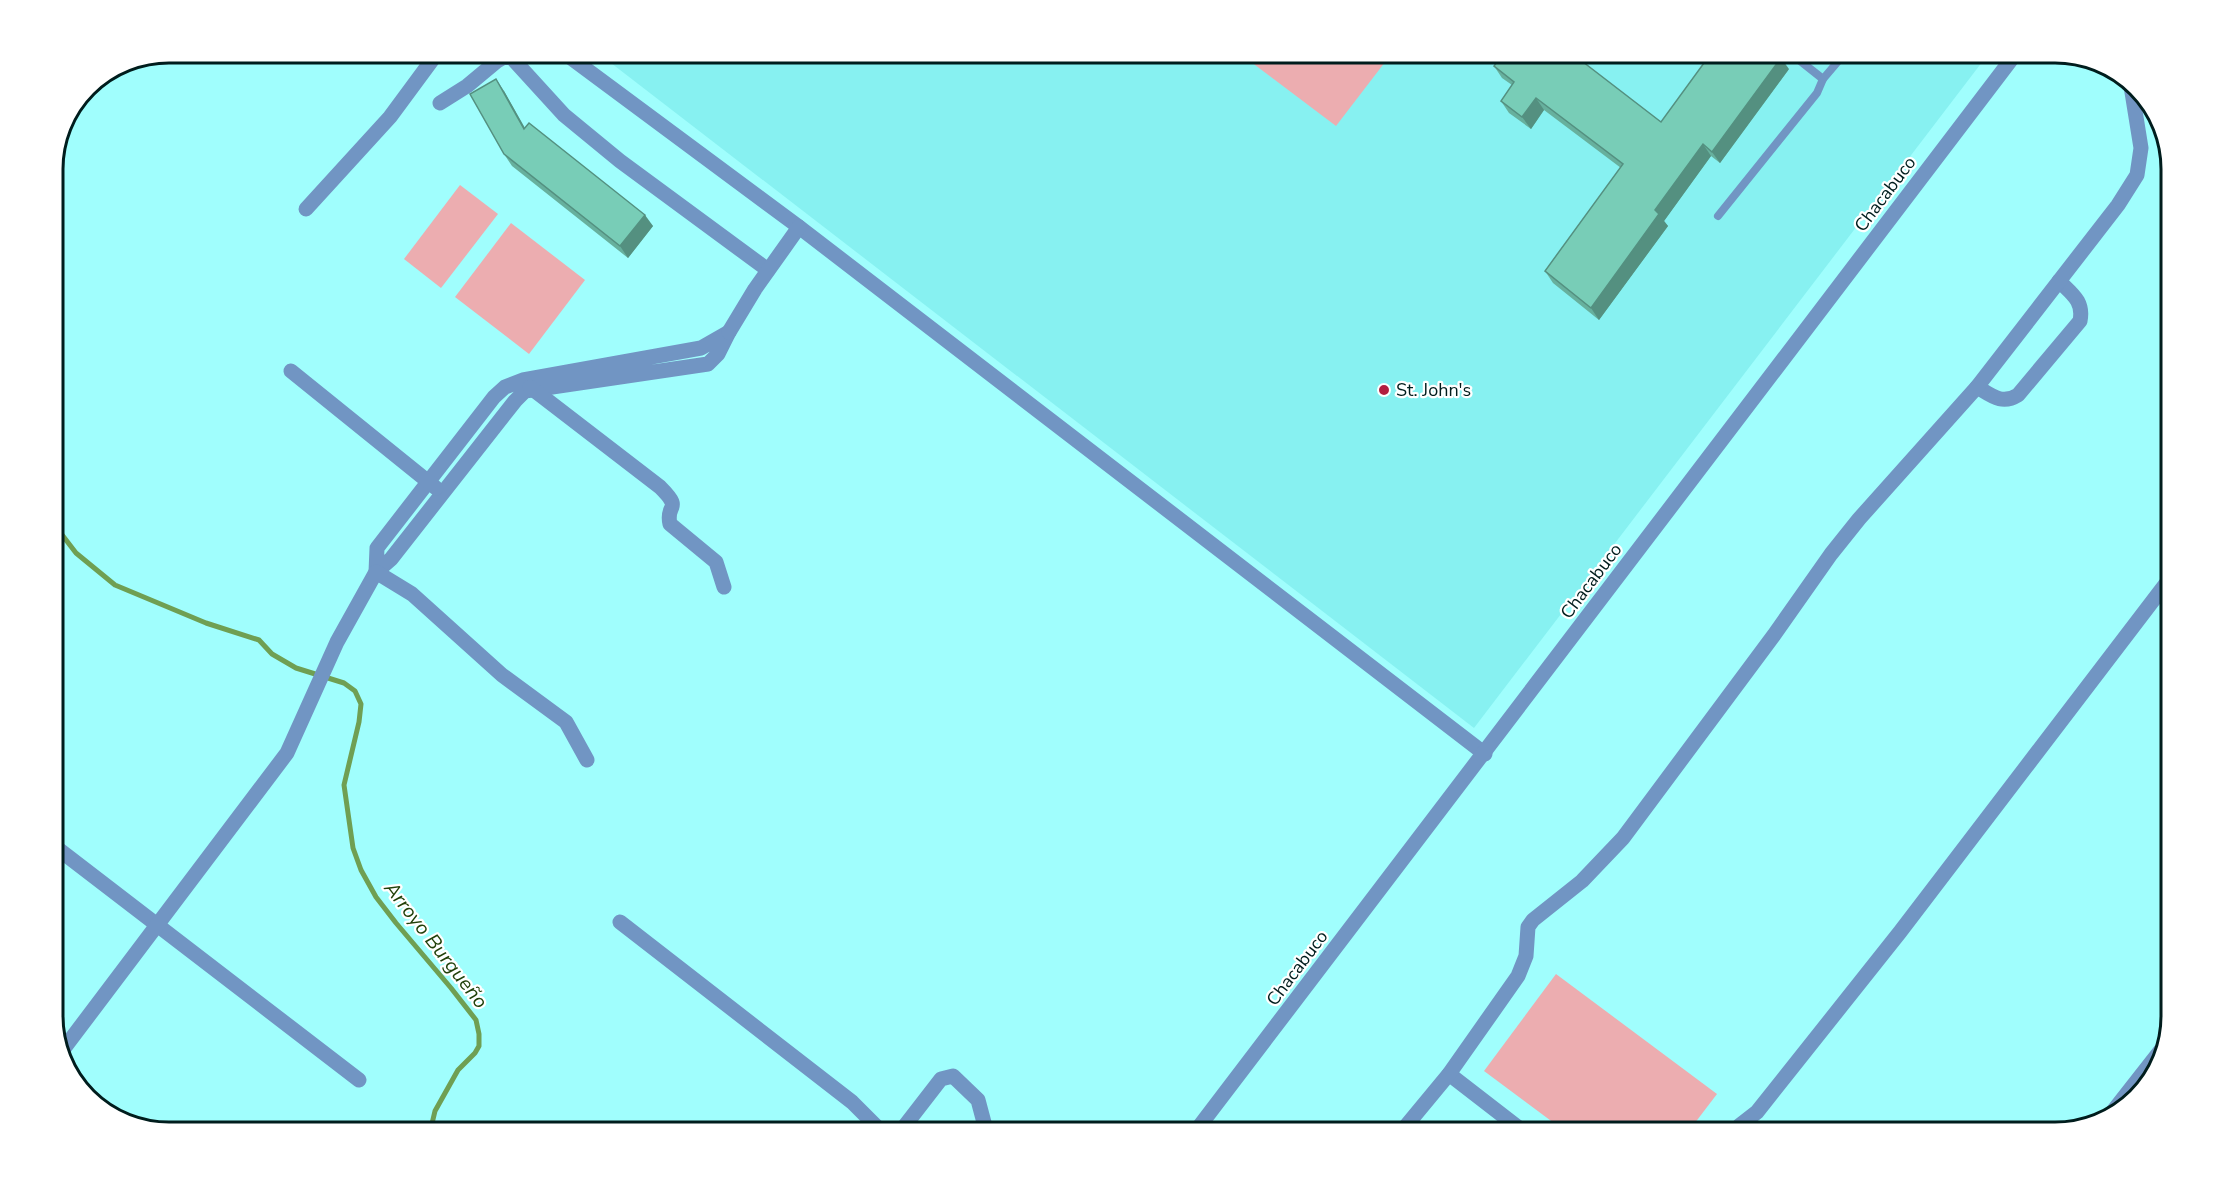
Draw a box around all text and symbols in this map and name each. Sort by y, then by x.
street label: Chacabuco [1849,151,1921,237]
place label: St. John's [1396,378,1471,402]
marker: St. John's [1377,383,1391,397]
street label: Chacabuco [1555,538,1627,624]
water label: Arroyo Burgueño [377,875,494,1014]
street label: Chacabuco [1261,925,1333,1011]

